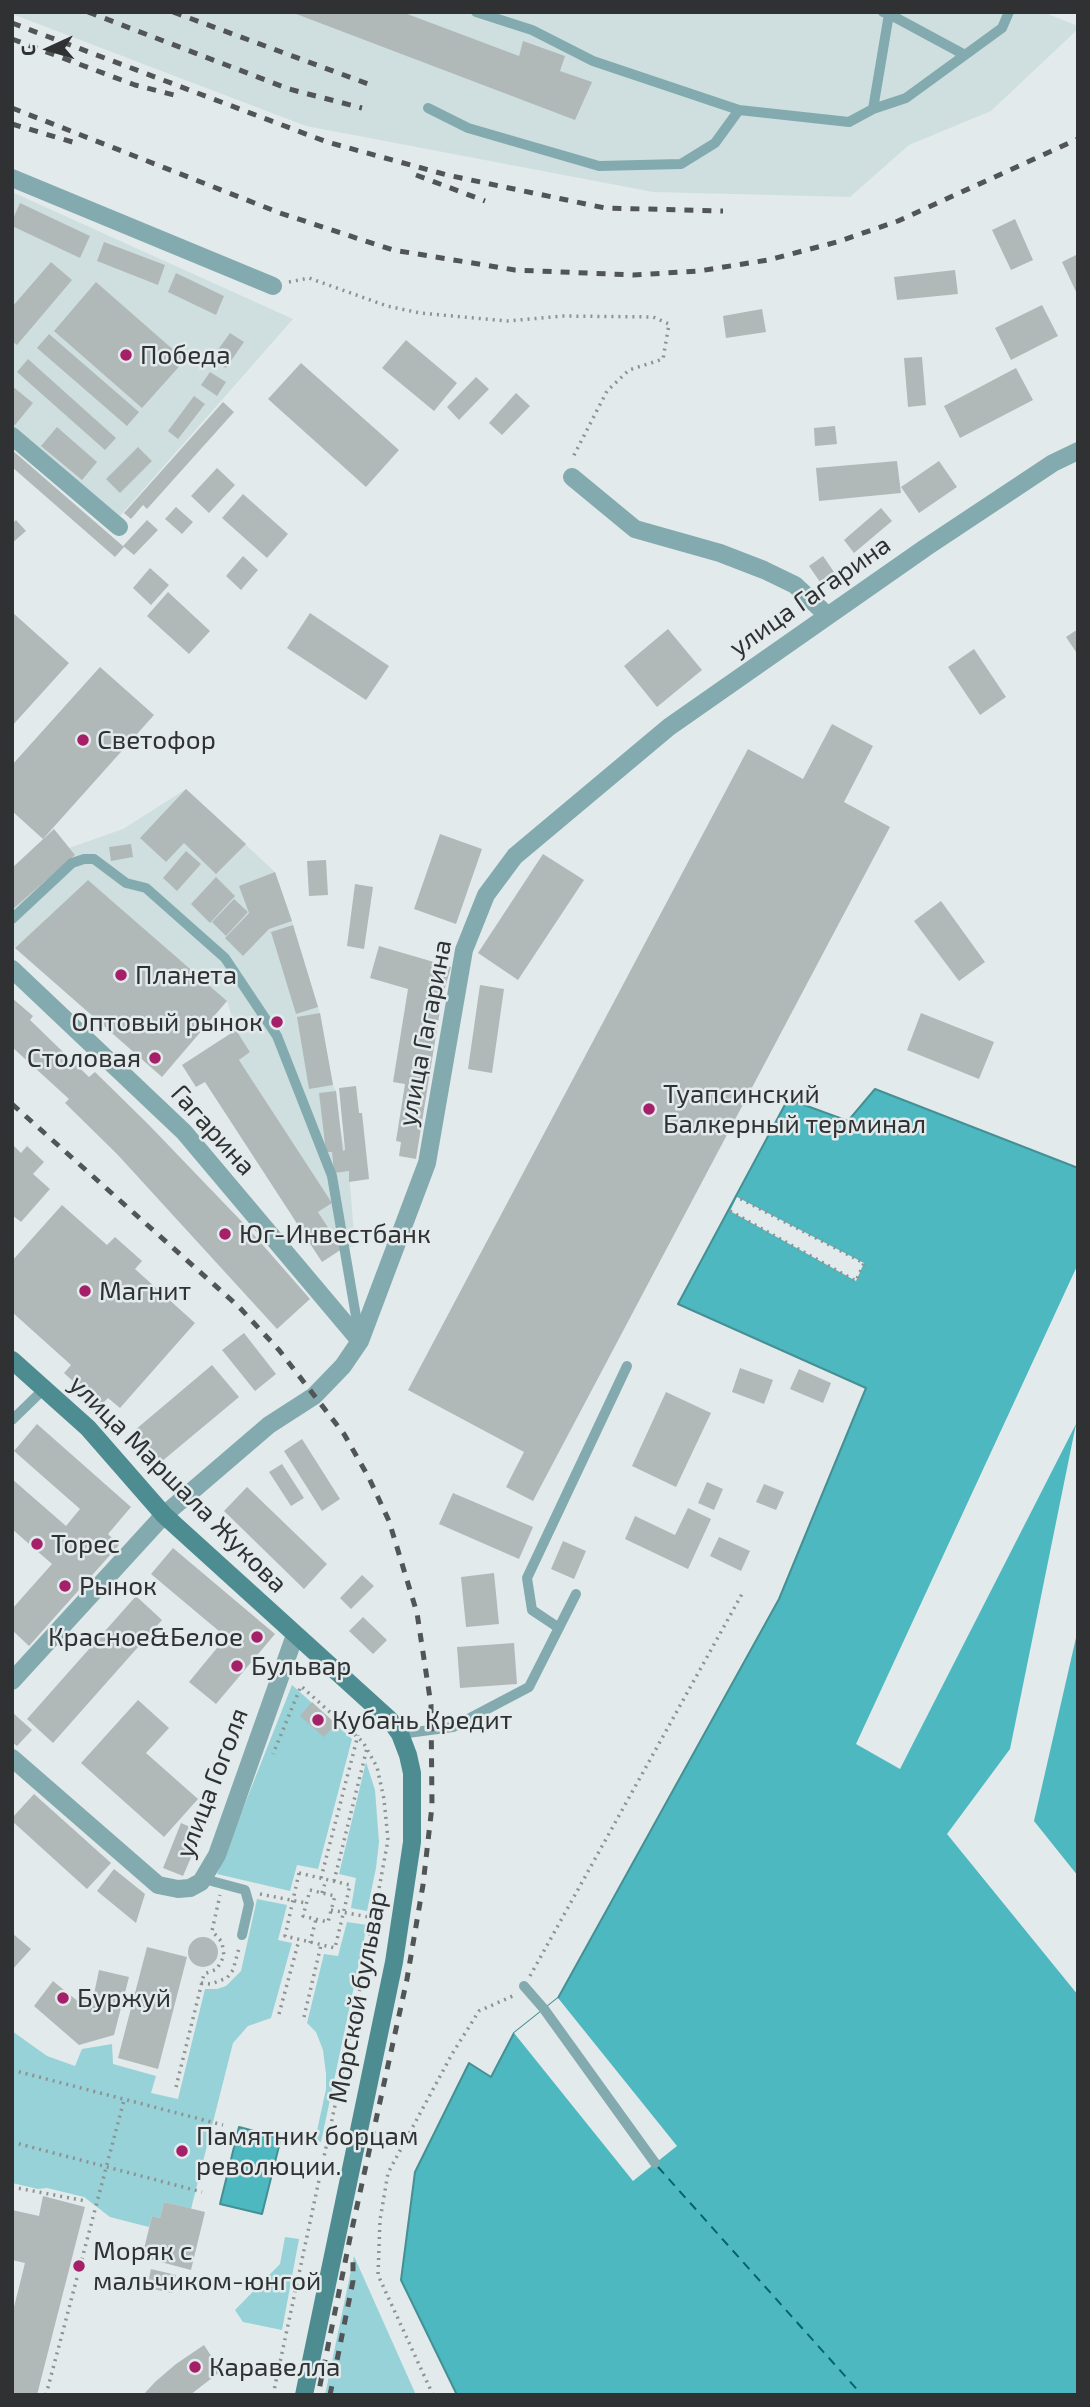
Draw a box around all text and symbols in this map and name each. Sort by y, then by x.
north arrow [14,14,84,84]
text: С [16,44,39,57]
place label: Победа [140,339,231,371]
marker: Победа [118,347,134,363]
street label: улица Гагарина [723,529,897,663]
place label: Светофор [97,724,216,756]
marker: Светофор [75,732,91,748]
street label: улица Гагарина [392,937,458,1129]
place label: Планета [135,959,237,991]
marker: Планета [113,967,129,983]
place label: Оптовый рынок [71,1006,263,1038]
marker: Оптовый рынок [269,1014,285,1030]
place label: Столовая [27,1042,141,1074]
marker: Столовая [147,1050,163,1066]
street label: Гагарина [164,1078,262,1182]
place label: Туапсинский Балкерный терминал [663,1078,926,1140]
marker: Туапсинский Балкерный терминал [641,1101,657,1117]
place label: Юг-Инвестбанк [239,1218,431,1250]
marker: Юг-Инвестбанк [217,1226,233,1242]
place label: Магнит [99,1275,191,1307]
marker: Магнит [77,1283,93,1299]
street label: улица Маршала Жукова [63,1369,293,1599]
place label: Торес [51,1528,120,1560]
marker: Торес [29,1536,45,1552]
place label: Рынок [79,1570,157,1602]
marker: Рынок [57,1578,73,1594]
place label: Красное&Белое [48,1621,243,1653]
marker: Красное&Белое [249,1629,265,1645]
place label: Бульвар [251,1650,351,1682]
marker: Бульвар [229,1658,245,1674]
street label: улица Гоголя [169,1704,255,1862]
place label: Кубань Кредит [332,1704,513,1736]
marker: Кубань Кредит [310,1712,326,1728]
street label: Морской бульвар [322,1889,394,2105]
place label: Буржуй [77,1982,171,2014]
marker: Буржуй [55,1990,71,2006]
place label: Памятник борцам революции. [196,2120,418,2182]
marker: Памятник борцам революции. [174,2143,190,2159]
place label: Моряк с мальчиком-юнгой [93,2235,321,2296]
marker: Моряк с мальчиком-юнгой [71,2258,87,2274]
place label: Каравелла [209,2351,340,2383]
marker: Каравелла [187,2359,203,2375]

